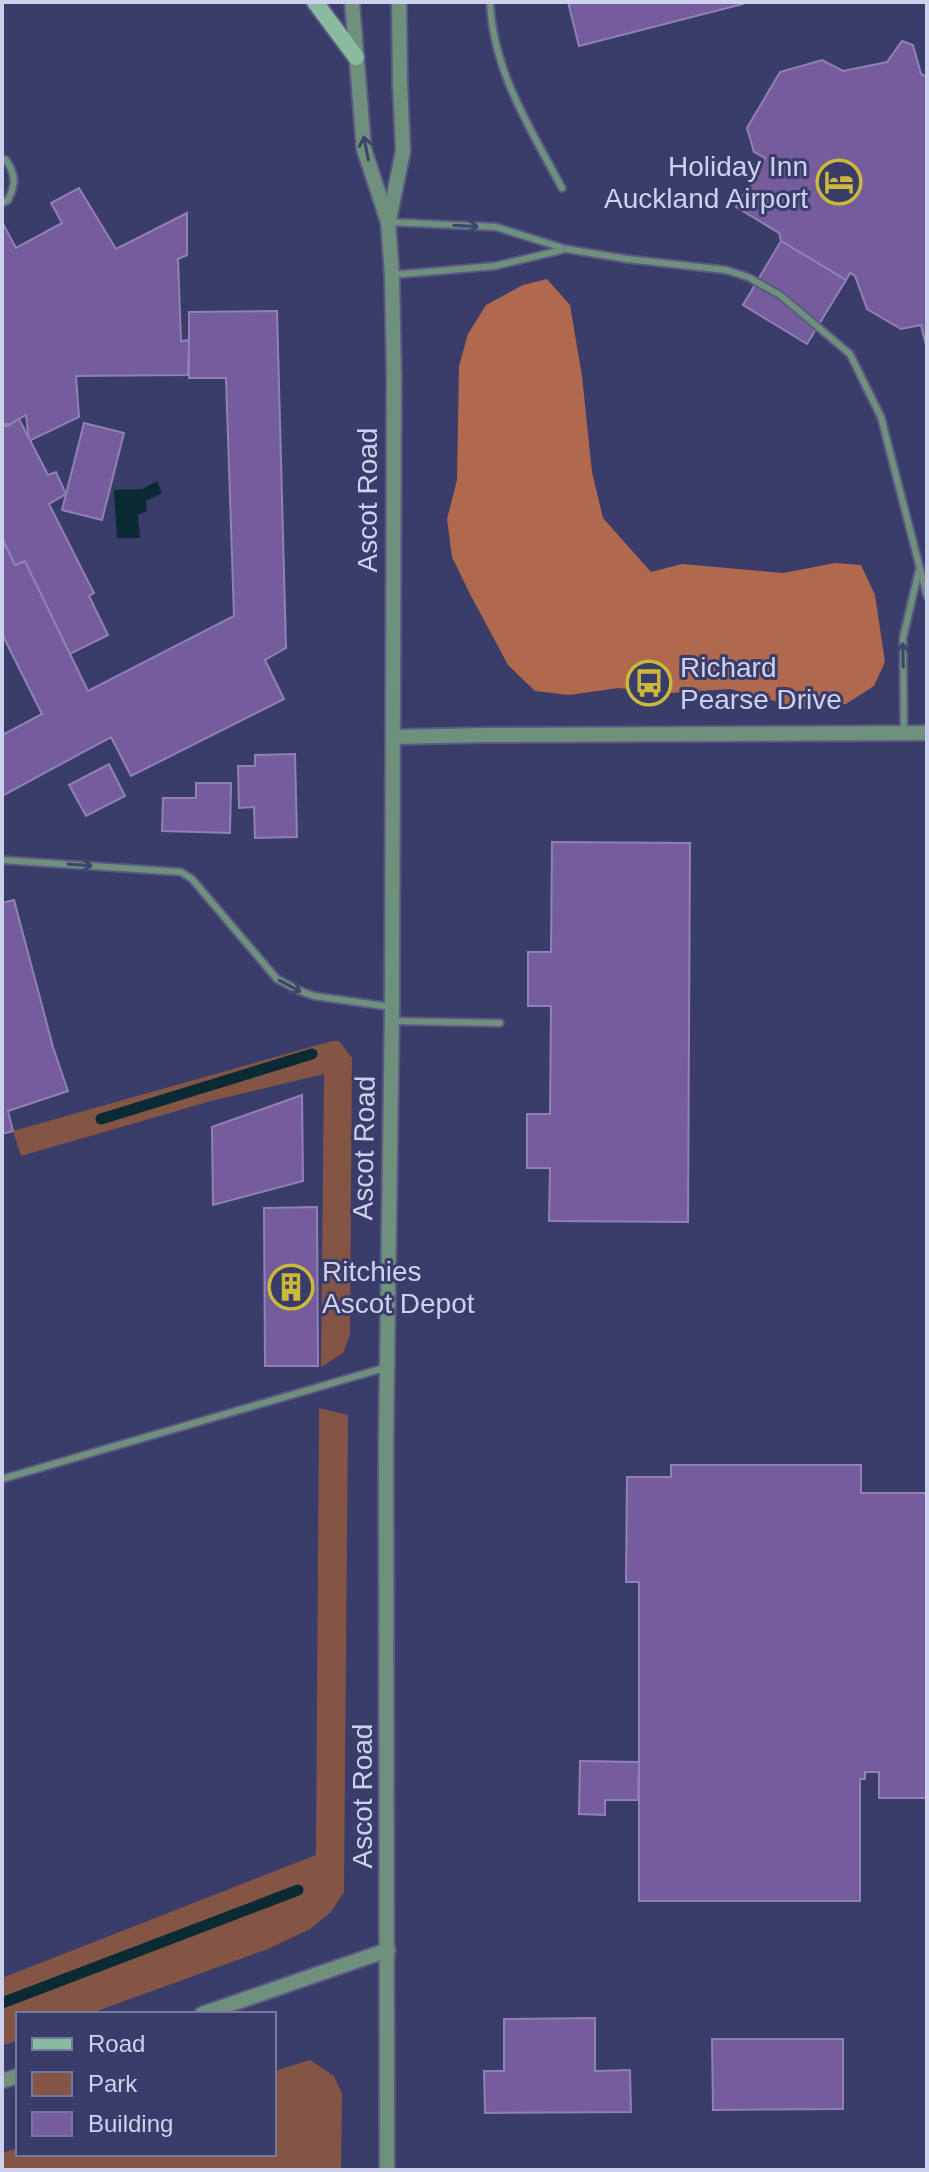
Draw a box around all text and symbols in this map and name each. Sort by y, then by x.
one-way arrow [357,135,372,161]
place label: Holiday Inn Auckland Airport [604,151,808,214]
hotel icon: Holiday Inn Auckland Airport [815,158,863,206]
one-way arrow [452,219,479,234]
street label: Ascot Road [352,428,383,572]
one-way arrow [895,642,911,669]
place label: Richard Pearse Drive [680,652,842,715]
bus stop icon: Richard Pearse Drive [625,659,673,707]
one-way arrow [66,858,93,873]
one-way arrow [277,978,301,994]
street label: Ascot Road [347,1075,381,1221]
place label: Ritchies Ascot Depot [322,1256,475,1319]
building icon: Ritchies Ascot Depot [267,1263,315,1311]
street label: Ascot Road [347,1724,378,1868]
legend [16,2012,276,2156]
text: Road [88,2030,145,2057]
text: Park [88,2070,138,2097]
text: Building [88,2110,173,2137]

